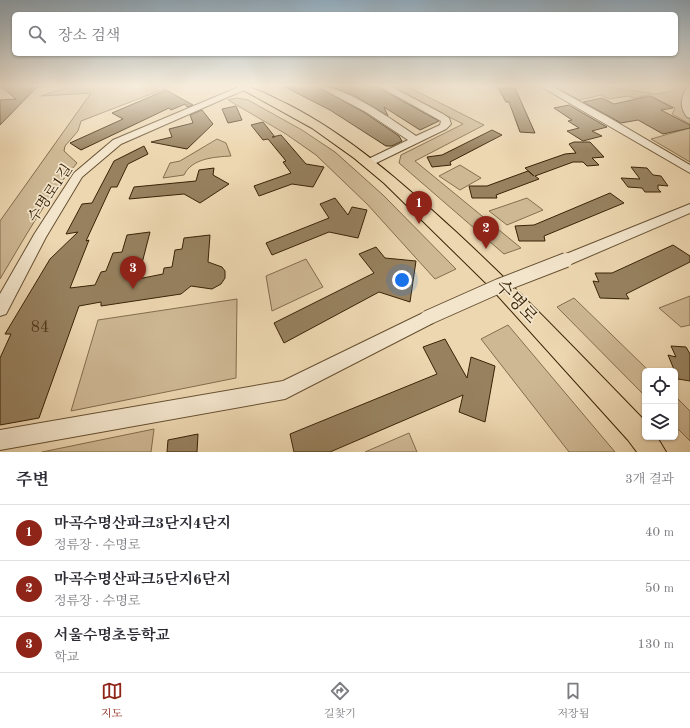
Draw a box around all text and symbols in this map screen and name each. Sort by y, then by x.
search box [12,12,678,56]
icon: search [26,23,48,45]
text: 장소 검색 [58,29,120,44]
street label: 수명로1길 [24,161,76,226]
pin: 1 [406,191,432,224]
pin: 2 [473,216,499,249]
pin: 3 [120,256,146,289]
your location [392,270,412,290]
street label: 수명로 [492,276,541,327]
house number: 84 [31,320,49,336]
map controls [642,368,678,440]
button: locate [642,368,678,404]
button: layers [642,404,678,440]
text: 주변 [16,472,49,489]
text: 3개 결과 [625,473,674,486]
text: 마곡수명산파크3단지4단지 [54,517,231,532]
text: 1 [25,526,33,539]
text: 40 m [645,526,674,539]
text: 정류장 · 수명로 [54,539,140,552]
text: 마곡수명산파크5단지6단지 [54,573,231,588]
text: 2 [25,582,33,595]
text: 50 m [645,582,674,595]
text: 정류장 · 수명로 [54,595,140,608]
text: 서울수명초등학교 [54,629,170,644]
text: 3 [25,638,33,651]
text: 130 m [637,638,674,651]
text: 학교 [54,651,79,664]
tab: 지도 [101,680,123,722]
tab: 길찾기 [324,680,356,722]
tab: 저장됨 [557,680,589,722]

